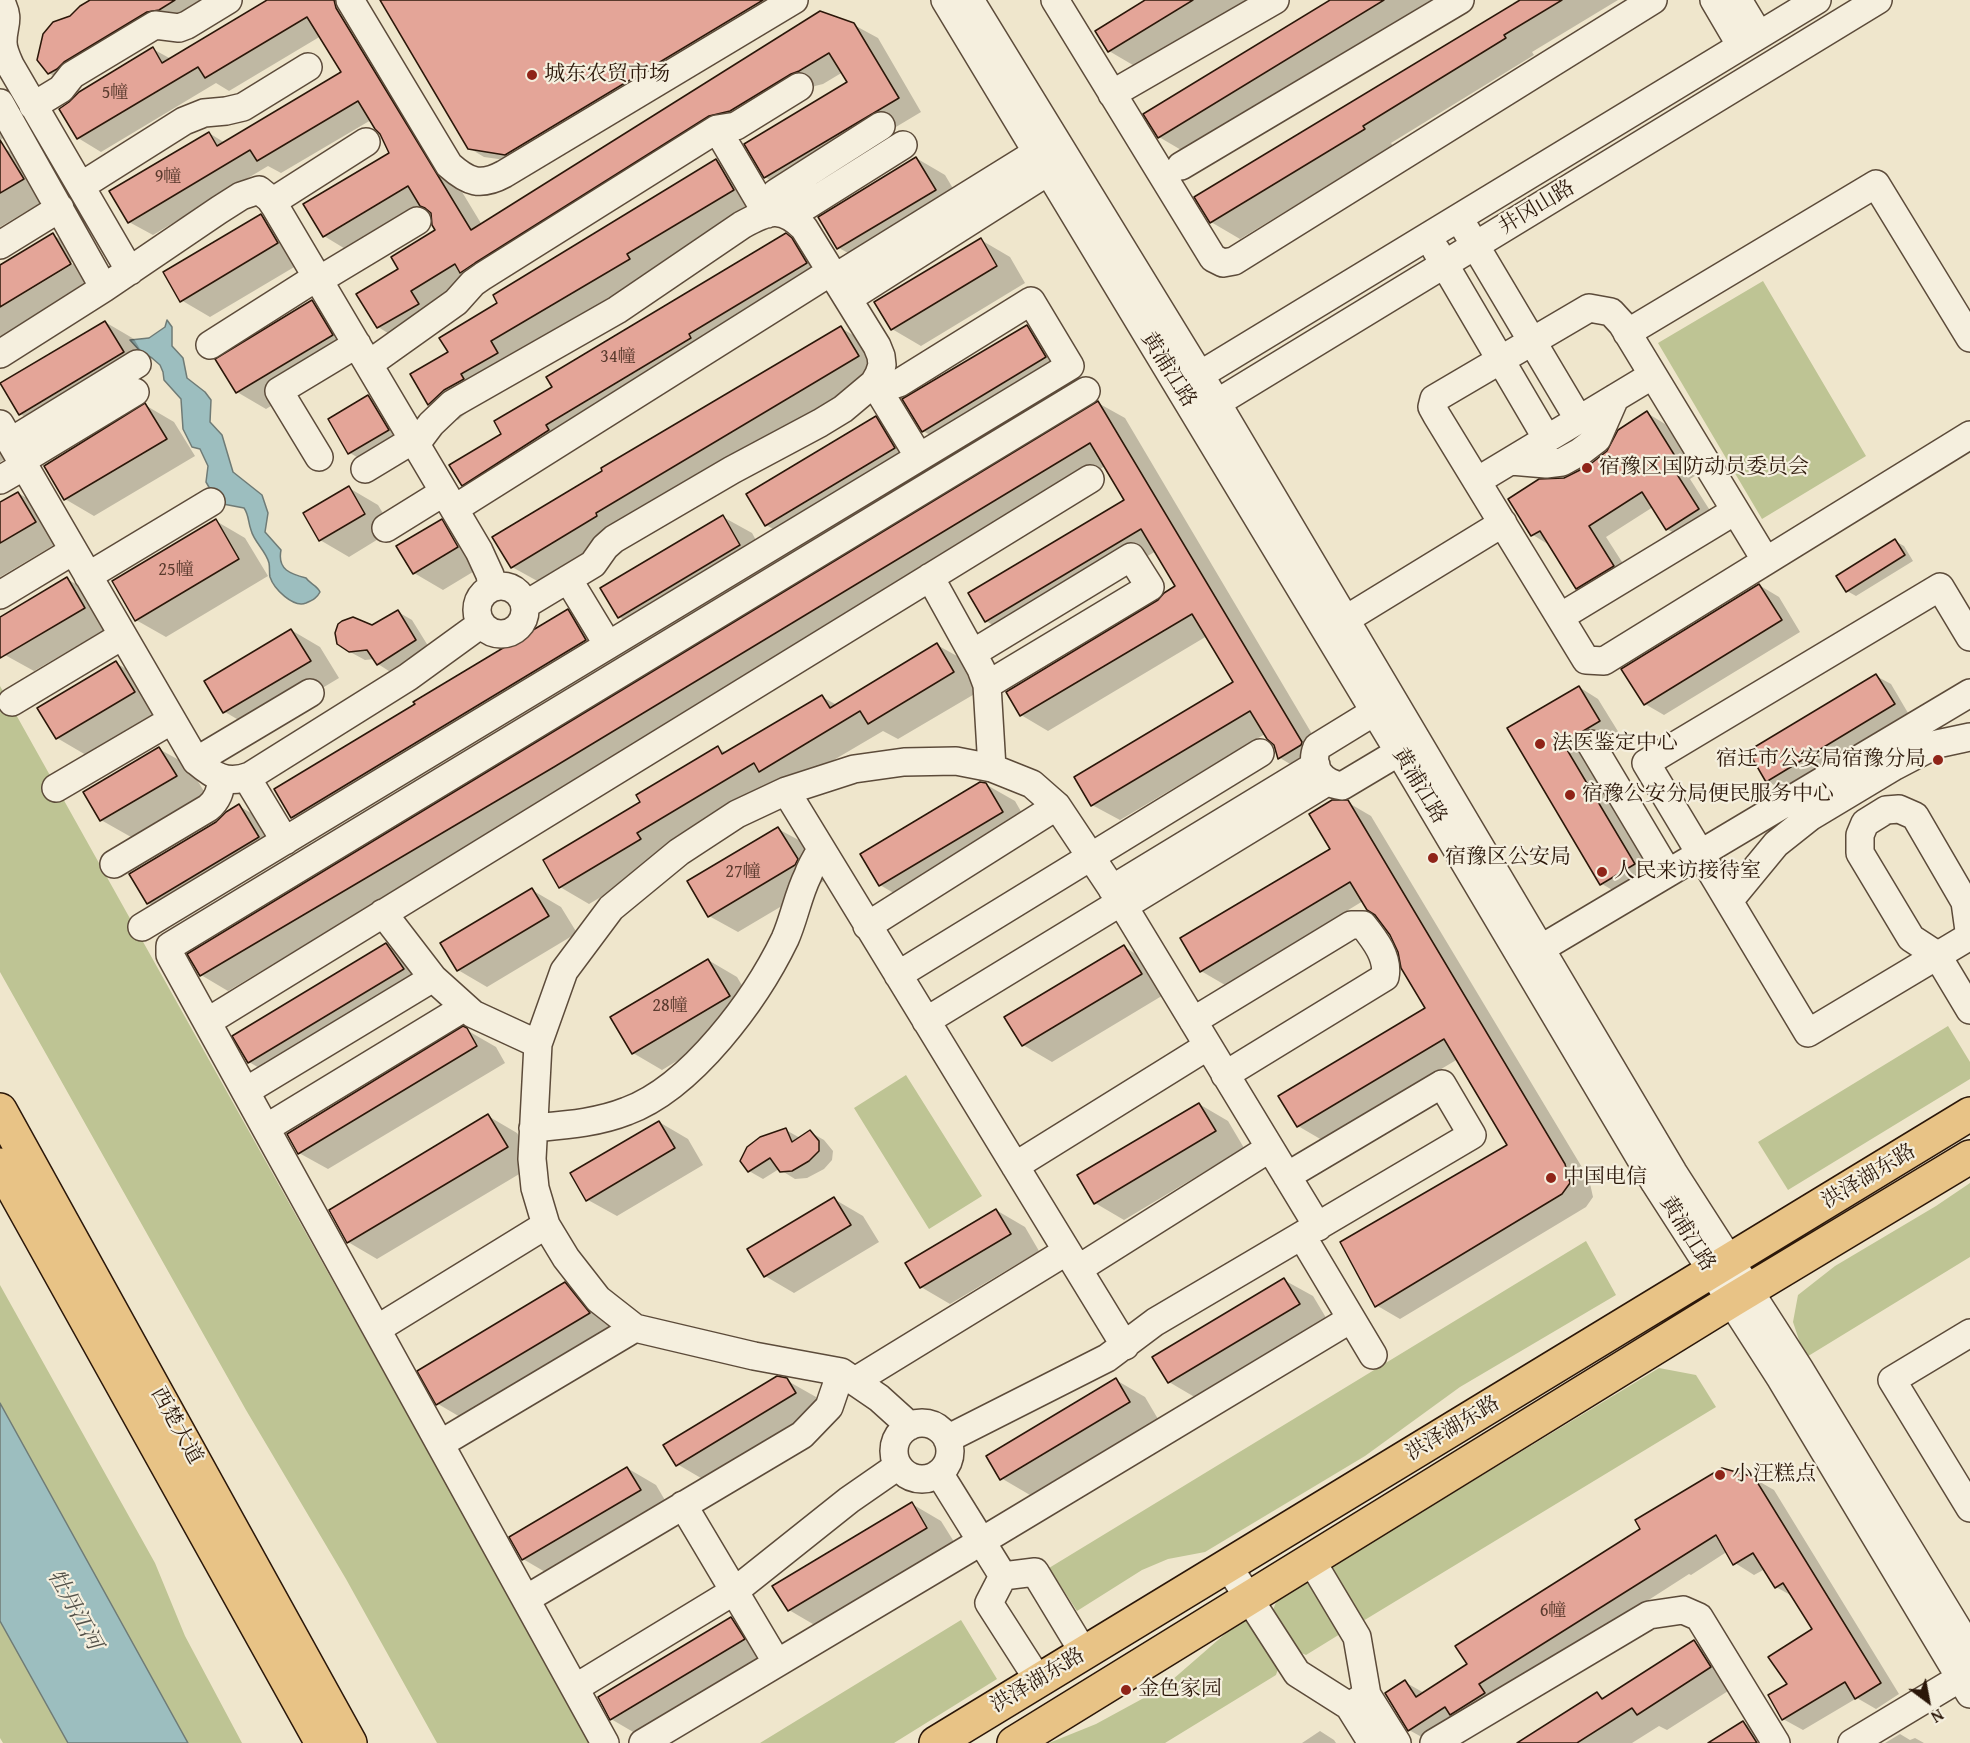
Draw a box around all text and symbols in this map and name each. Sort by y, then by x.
place label: 城东农贸市场 [544,62,670,88]
marker: 城东农贸市场 [525,68,539,82]
house number: 5幢 [102,82,128,104]
house number: 9幢 [155,166,181,188]
street label: 井冈山路 [1495,176,1579,240]
street label: 黄浦江路 [1135,328,1201,412]
house number: 34幢 [600,346,636,368]
place label: 宿豫区国防动员委员会 [1599,455,1809,481]
marker: 宿豫区国防动员委员会 [1580,461,1594,475]
house number: 25幢 [158,559,194,581]
place label: 法医鉴定中心 [1552,731,1678,757]
marker: 法医鉴定中心 [1533,737,1547,751]
street label: 黄浦江路 [1387,744,1451,828]
place label: 宿迁市公安局宿豫分局 [1716,747,1926,773]
marker: 宿迁市公安局宿豫分局 [1931,753,1945,767]
place label: 宿豫公安分局便民服务中心 [1582,782,1834,808]
marker: 宿豫公安分局便民服务中心 [1563,788,1577,802]
place label: 宿豫区公安局 [1445,845,1571,871]
marker: 宿豫区公安局 [1426,851,1440,865]
place label: 人民来访接待室 [1614,859,1761,885]
house number: 27幢 [725,861,761,883]
marker: 人民来访接待室 [1595,865,1609,879]
house number: 28幢 [652,995,688,1017]
street label: 洪泽湖东路 [1818,1139,1920,1215]
place label: 中国电信 [1563,1165,1647,1191]
marker: 中国电信 [1544,1171,1558,1185]
street label: 黄浦江路 [1654,1192,1720,1276]
street label: 西楚大道 [145,1383,207,1469]
street label: 洪泽湖东路 [1402,1391,1504,1467]
place label: 小汪糕点 [1732,1462,1816,1488]
marker: 小汪糕点 [1713,1468,1727,1482]
water label: 牡丹江河 [41,1565,107,1655]
house number: 6幢 [1540,1600,1566,1622]
street label: 洪泽湖东路 [987,1643,1089,1719]
north arrow [1898,1671,1958,1731]
place label: 金色家园 [1138,1677,1222,1703]
marker: 金色家园 [1119,1683,1133,1697]
text: N [1927,1703,1948,1729]

